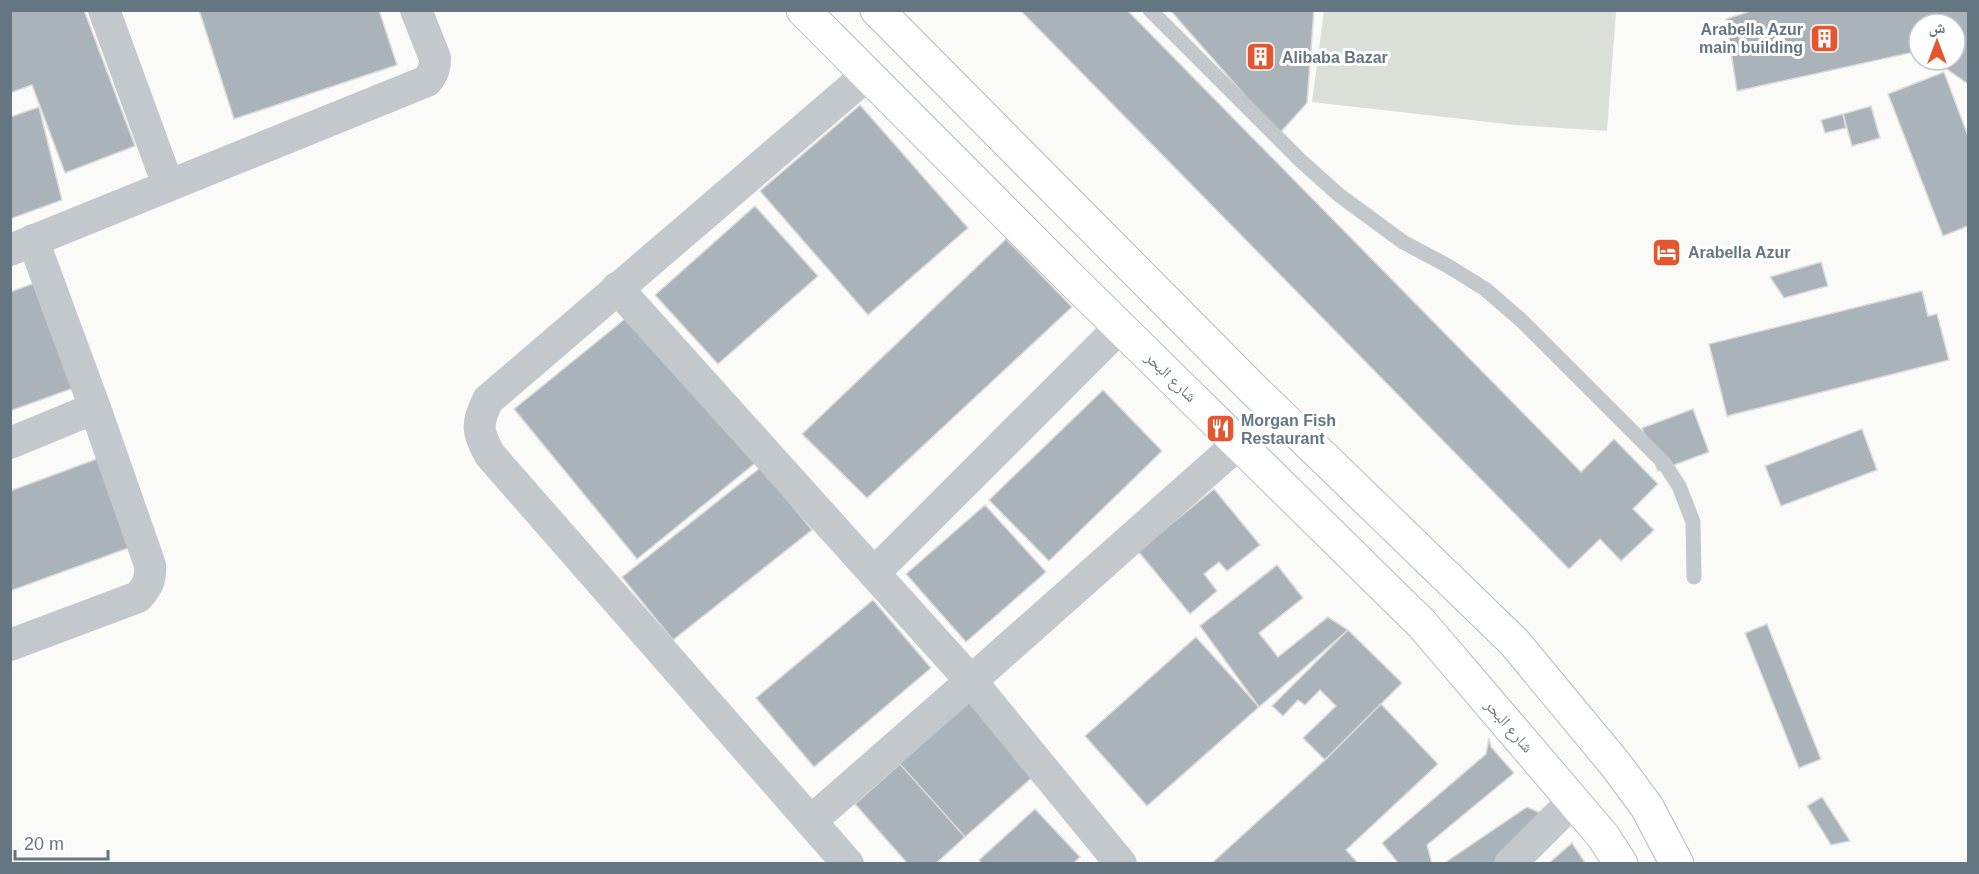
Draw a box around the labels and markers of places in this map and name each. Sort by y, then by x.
place label: Arabella Azur main building [1699,21,1803,56]
building icon: Arabella Azur main building [1808,22,1840,54]
building icon: Alibaba Bazar [1245,41,1277,73]
place label: Alibaba Bazar [1282,49,1388,66]
hotel icon: Arabella Azur [1651,236,1683,268]
place label: Arabella Azur [1688,244,1791,261]
place label: Morgan Fish Restaurant [1241,412,1336,447]
restaurant icon: Morgan Fish Restaurant [1204,413,1236,445]

